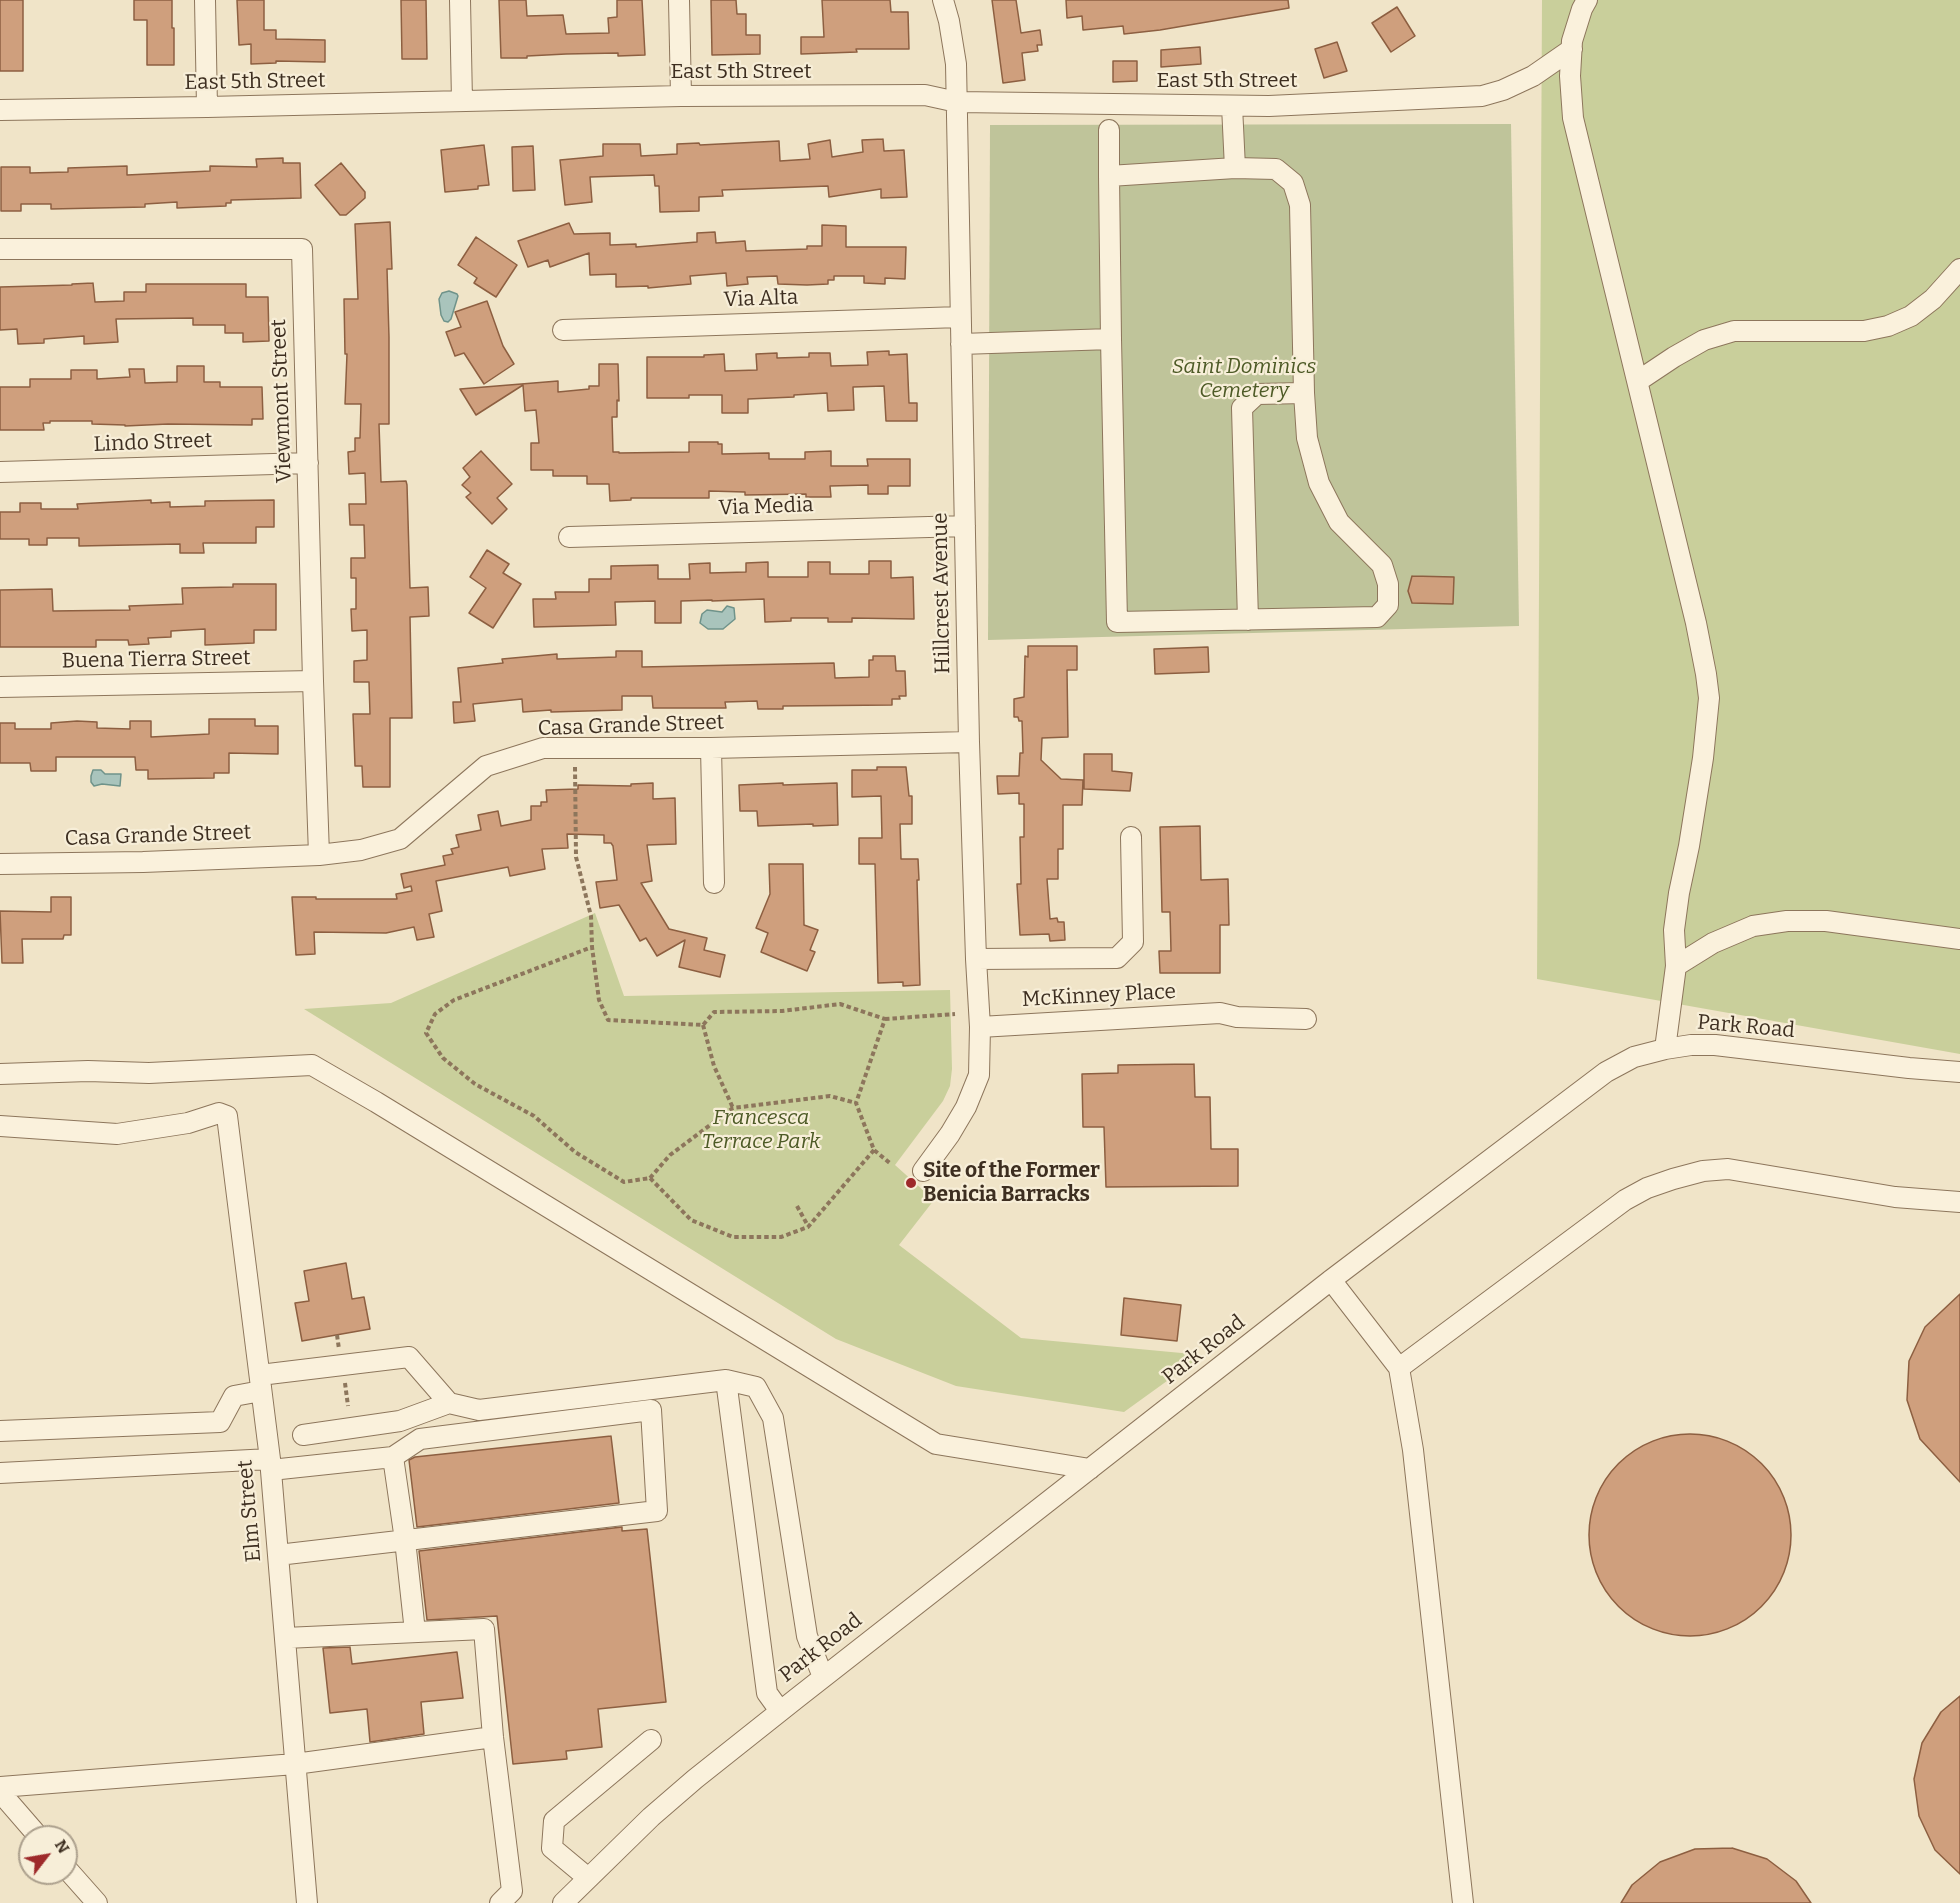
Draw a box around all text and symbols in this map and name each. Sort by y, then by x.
street label: East 5th Street [670,59,812,85]
street label: East 5th Street [184,68,326,96]
street label: East 5th Street [1156,68,1298,94]
street label: Via Alta [723,285,799,313]
street label: Viewmont Street [267,319,297,483]
park label: Saint Dominics Cemetery [1172,354,1316,404]
street label: Lindo Street [93,428,213,458]
street label: Via Media [718,493,814,521]
street label: Hillcrest Avenue [928,512,956,674]
street label: Buena Tierra Street [61,646,251,674]
street label: Casa Grande Street [537,710,725,742]
street label: Casa Grande Street [64,820,252,852]
street label: McKinney Place [1021,979,1177,1013]
street label: Park Road [1696,1010,1796,1044]
park label: Francesca Terrace Park [702,1105,820,1155]
place label: Site of the Former Benicia Barracks [923,1158,1100,1208]
marker: Site of the Former Benicia Barracks [904,1176,918,1190]
street label: Park Road [1158,1310,1250,1390]
street label: Elm Street [233,1459,267,1563]
street label: Park Road [775,1608,867,1688]
north arrow [18,1825,78,1885]
text: N [51,1836,73,1857]

